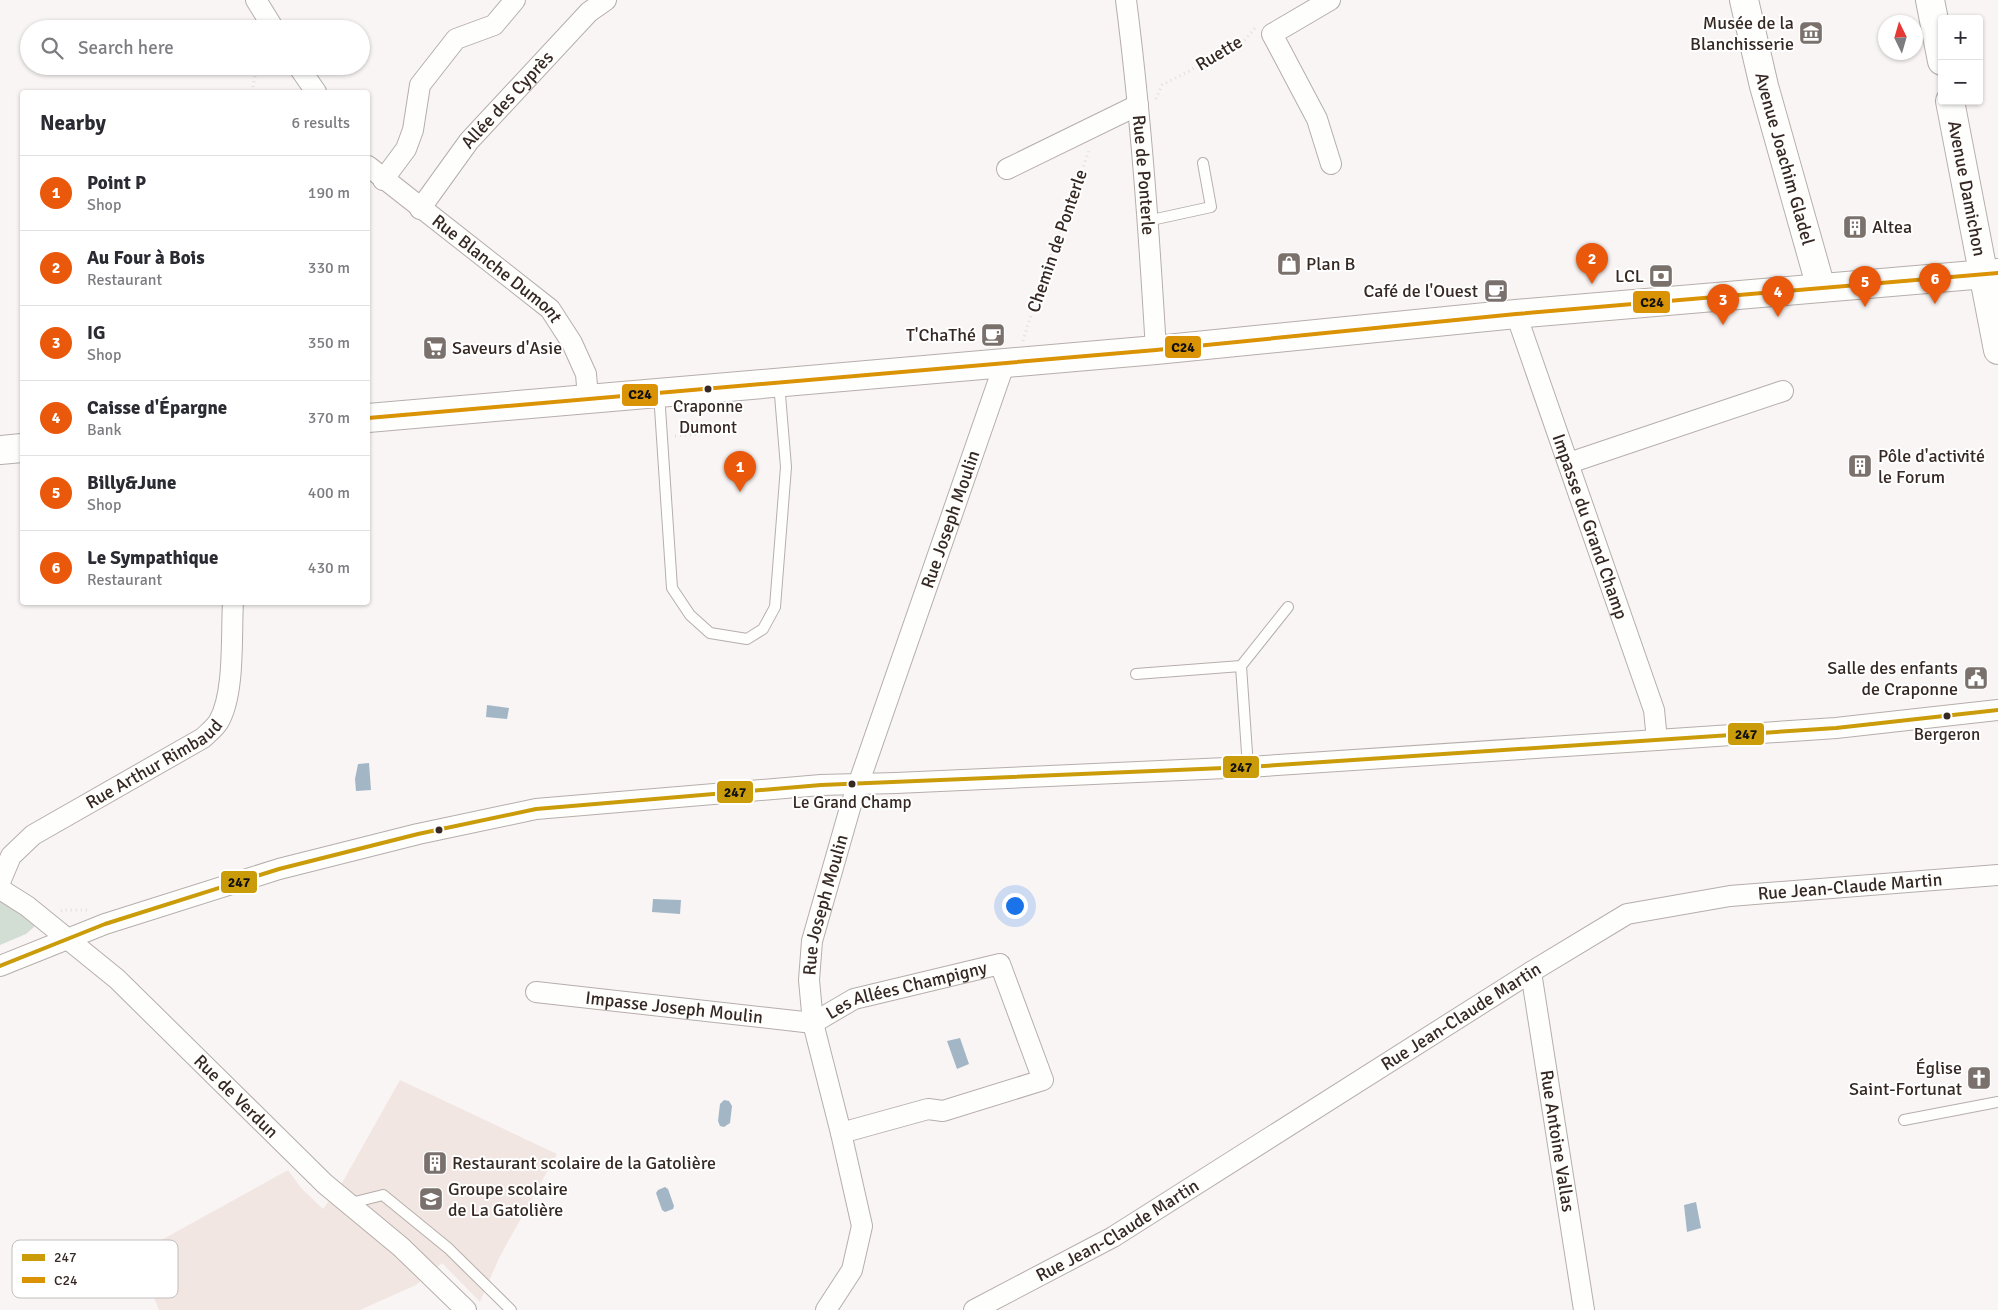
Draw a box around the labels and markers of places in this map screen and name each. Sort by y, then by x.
place label: Musée de la Blanchisserie [1690,12,1794,55]
museum icon: Musée de la Blanchisserie [1798,20,1824,46]
building icon: Altea [1842,214,1868,240]
place label: Altea [1872,216,1912,238]
pin: 2 [1576,243,1608,284]
shop icon: Plan B [1276,251,1302,277]
place label: Plan B [1306,253,1355,275]
bank icon: LCL [1648,263,1674,289]
pin: 6 [1919,263,1951,304]
place label: LCL [1615,265,1644,287]
pin: 5 [1849,266,1881,307]
pin: 4 [1762,276,1794,317]
cafe icon: Café de l'Ouest [1483,278,1509,304]
place label: Café de l'Ouest [1364,280,1478,302]
pin: 3 [1707,284,1739,325]
cafe icon: T'ChaThé [980,322,1006,348]
place label: T'ChaThé [906,324,976,346]
supermarket icon: Saveurs d'Asie [422,335,448,361]
place label: Saveurs d'Asie [452,337,562,359]
marker: Craponne Dumont [703,384,713,394]
place label: Craponne Dumont [673,396,743,438]
place label: Pôle d'activité le Forum [1878,445,1985,488]
pin: 1 [724,451,756,492]
building icon: Pôle d'activité le Forum [1847,453,1873,479]
place label: Salle des enfants de Craponne [1827,657,1958,700]
public building icon: Salle des enfants de Craponne [1963,665,1989,691]
marker: Bergeron [1942,711,1952,721]
place label: Bergeron [1914,724,1980,745]
marker: Le Grand Champ [847,779,857,789]
place label: Le Grand Champ [792,792,912,813]
unlabelled marker [434,825,444,835]
place label: Église Saint-Fortunat [1849,1057,1962,1100]
church icon: Église Saint-Fortunat [1966,1065,1992,1091]
building icon: Restaurant scolaire de la Gatolière [422,1150,448,1176]
place label: Restaurant scolaire de la Gatolière [452,1152,716,1174]
place label: Groupe scolaire de La Gatolière [448,1178,568,1221]
school or university icon: Groupe scolaire de La Gatolière [418,1186,444,1212]

